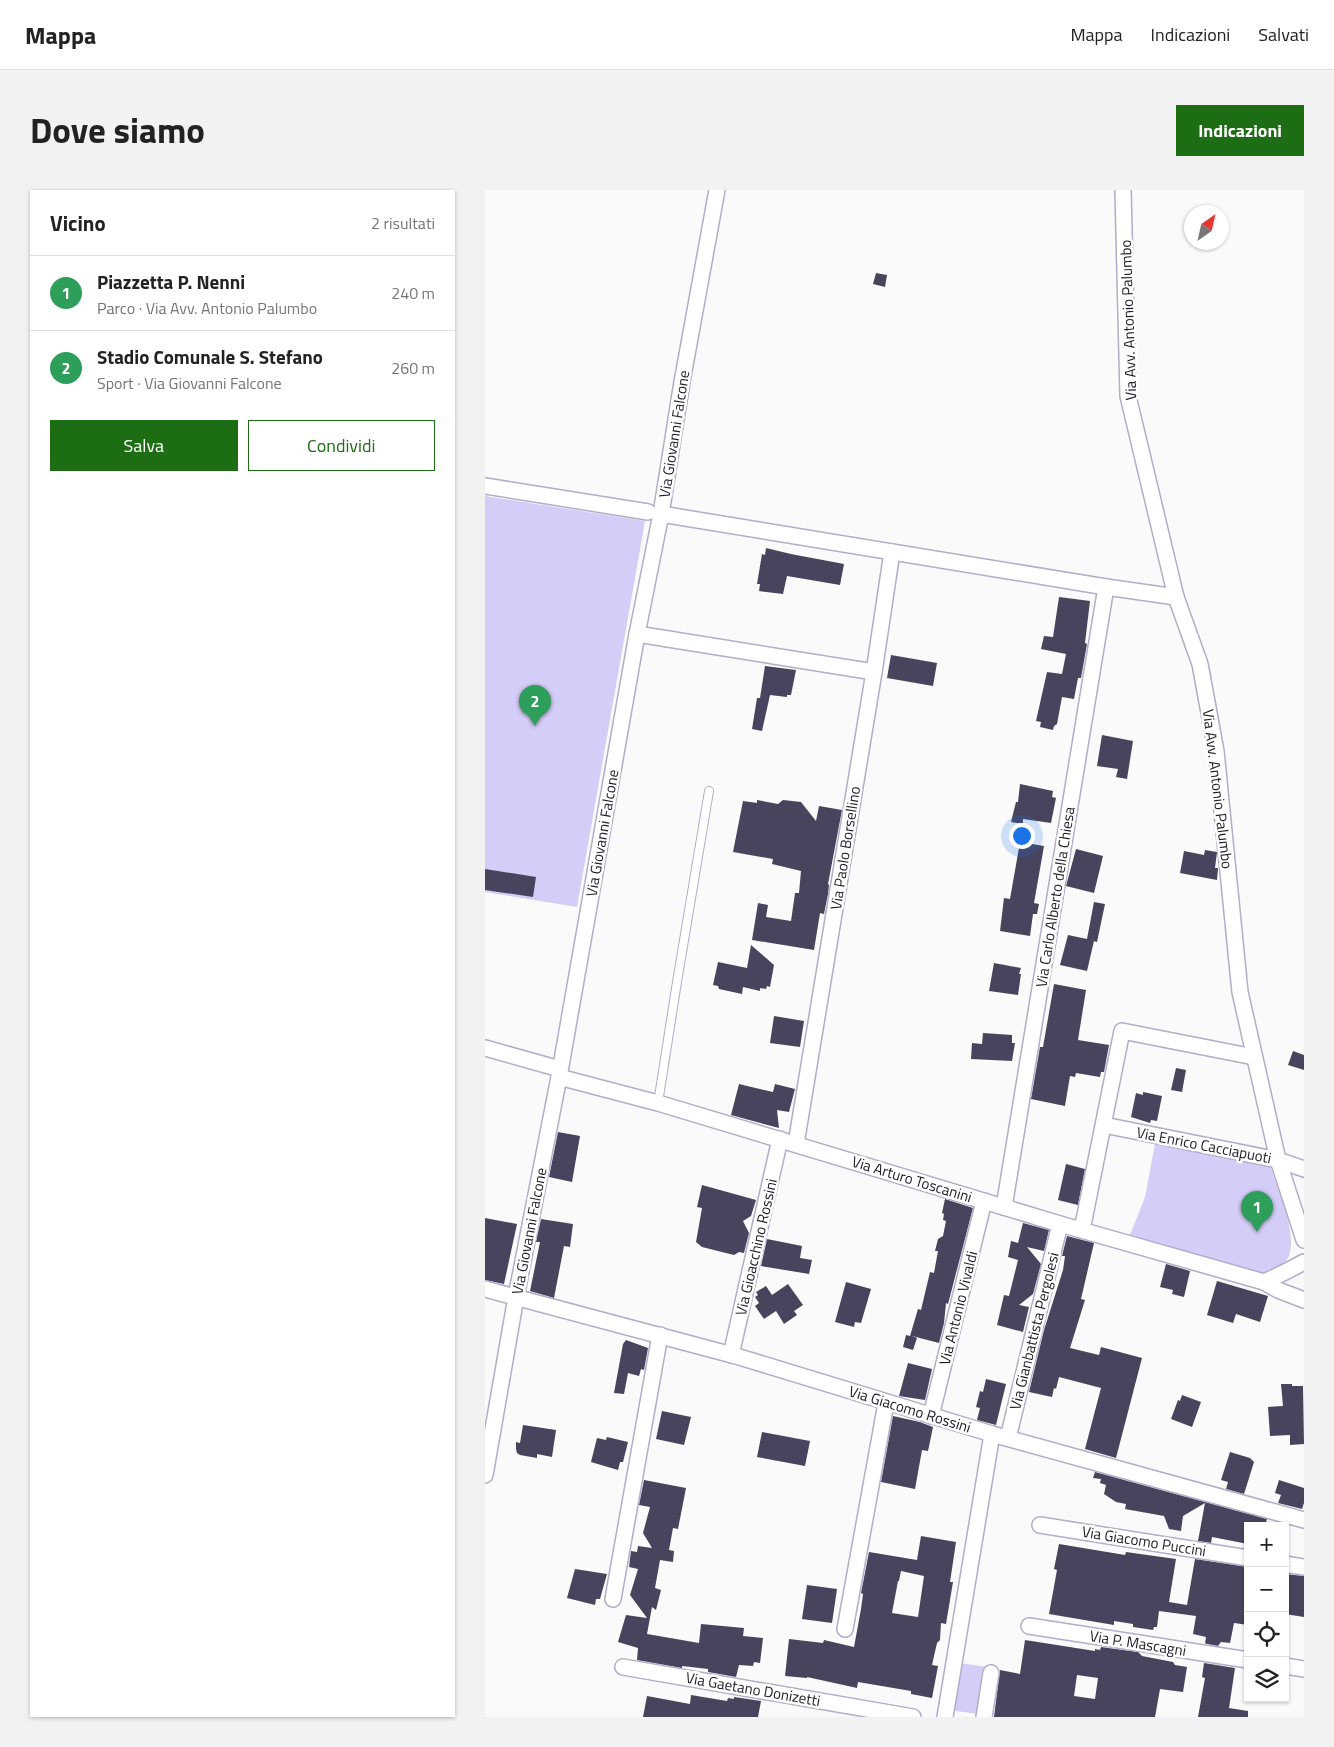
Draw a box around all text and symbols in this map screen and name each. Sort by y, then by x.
text: Mappa [25,17,96,53]
text: Mappa [1070,21,1123,48]
text: Indicazioni [1151,21,1230,48]
text: Salvati [1258,21,1309,48]
text: Dove siamo [30,103,205,157]
button: Indicazioni [1176,105,1304,156]
north arrow [1184,205,1229,250]
text: Vicino [50,207,106,239]
text: 2 risultati [371,211,435,235]
street label: Via Avv. Antonio Palumbo [1114,239,1142,401]
text: Piazzetta P. Nenni [97,267,245,296]
text: 1 [62,281,70,305]
text: 240 m [391,281,435,305]
text: Parco · Via Avv. Antonio Palumbo [97,296,317,320]
text: Stadio Comunale S. Stefano [97,342,323,371]
text: 2 [62,356,70,380]
text: 260 m [391,356,435,380]
street label: Via Giovanni Falcone [653,369,695,499]
text: Sport · Via Giovanni Falcone [97,371,282,395]
button: Salva [50,420,238,471]
button: Condividi [248,420,435,471]
pin: 2 [519,685,551,726]
street label: Via Avv. Antonio Palumbo [1197,708,1239,870]
street label: Via Giovanni Falcone [579,768,625,898]
street label: Via Paolo Borsellino [824,784,866,911]
street label: Via Carlo Alberto della Chiesa [1029,804,1081,989]
your location [1009,823,1035,849]
street label: Via Enrico Cacciapuoti [1135,1121,1273,1169]
street label: Via Arturo Toscanini [849,1150,975,1208]
street label: Via Giovanni Falcone [505,1166,553,1296]
street label: Via Gioacchino Rossini [729,1176,783,1318]
pin: 1 [1241,1191,1273,1232]
street label: Via Antonio Vivaldi [933,1249,983,1367]
street label: Via Gianbattista Pergolesi [1003,1250,1065,1412]
street label: Via Giacomo Rossini [846,1379,974,1439]
street label: Via Giacomo Puccini [1080,1520,1208,1562]
map controls [1244,1522,1289,1702]
button: + [1244,1522,1289,1567]
button: − [1244,1567,1289,1612]
button: locate [1244,1612,1289,1657]
street label: Via P. Mascagni [1088,1624,1188,1662]
button: layers [1244,1657,1289,1702]
street label: Via Gaetano Donizetti [684,1666,822,1712]

